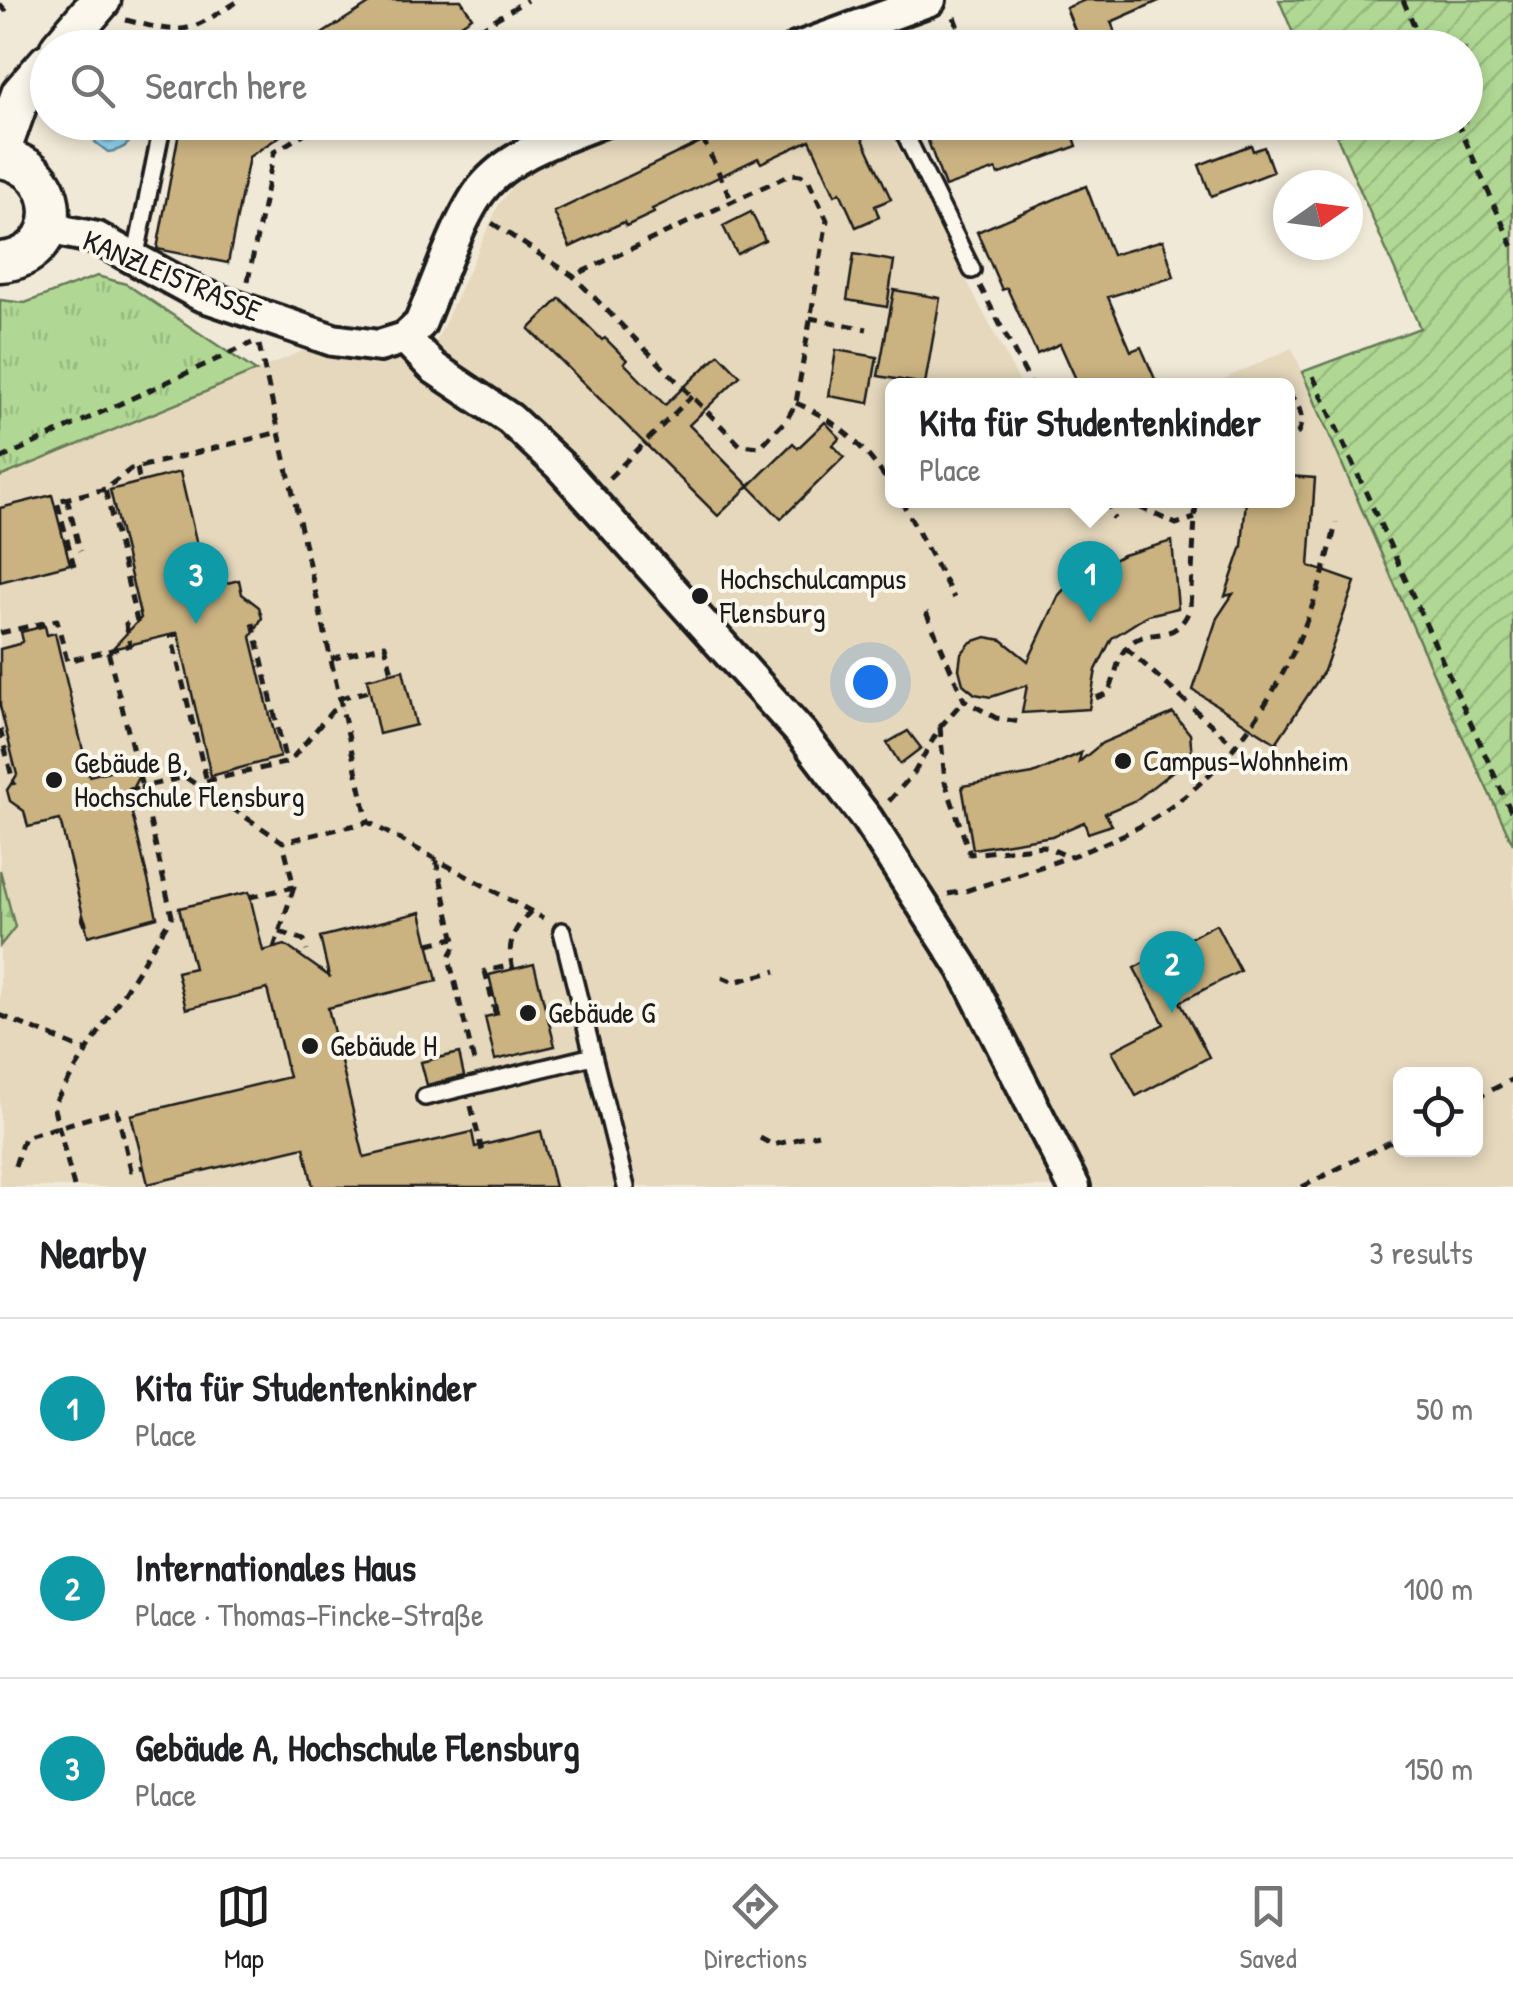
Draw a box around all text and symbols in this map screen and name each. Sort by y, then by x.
search box [30,30,1483,140]
icon: search [65,58,120,113]
text: Search here [145,59,307,111]
north arrow [1273,170,1363,260]
street label: KANZLEISTRASSE [77,220,268,331]
popup [885,378,1295,508]
text: Kita für Studentenkinder [919,396,1261,448]
text: Place [919,448,981,491]
pin: 1 [1058,540,1122,623]
pin: 3 [164,542,228,624]
place label: Hochschulcampus Flensburg [719,558,906,632]
marker: Hochschulcampus Flensburg [689,585,711,607]
your location [845,657,896,708]
place label: Campus-Wohnheim [1143,740,1349,780]
place label: Gebäude B, Hochschule Flensburg [74,742,305,816]
marker: Campus-Wohnheim [1112,750,1134,772]
marker: Gebäude B, Hochschule Flensburg [43,769,65,791]
pin: 2 [1140,930,1204,1013]
place label: Gebäude G [548,992,656,1032]
marker: Gebäude G [517,1002,539,1024]
place label: Gebäude H [330,1025,437,1065]
marker: Gebäude H [299,1035,321,1057]
map controls [1393,1067,1483,1157]
button: locate [1393,1067,1483,1157]
text: Nearby [40,1224,147,1281]
text: 3 results [1369,1231,1473,1274]
text: Kita für Studentenkinder [135,1361,477,1413]
text: 1 [67,1387,78,1430]
text: 50 m [1416,1387,1473,1430]
text: Place [135,1413,197,1456]
text: Internationales Haus [135,1541,416,1593]
text: 2 [65,1567,80,1610]
text: 100 m [1404,1567,1473,1610]
text: Place · Thomas-Fincke-Straße [135,1593,484,1636]
text: Gebäude A, Hochschule Flensburg [135,1721,580,1773]
text: 3 [65,1747,80,1790]
text: 150 m [1404,1747,1473,1790]
text: Place [135,1773,197,1816]
tab: Map [216,1879,271,1977]
tab: Directions [704,1879,807,1977]
tab: Saved [1240,1879,1297,1977]

